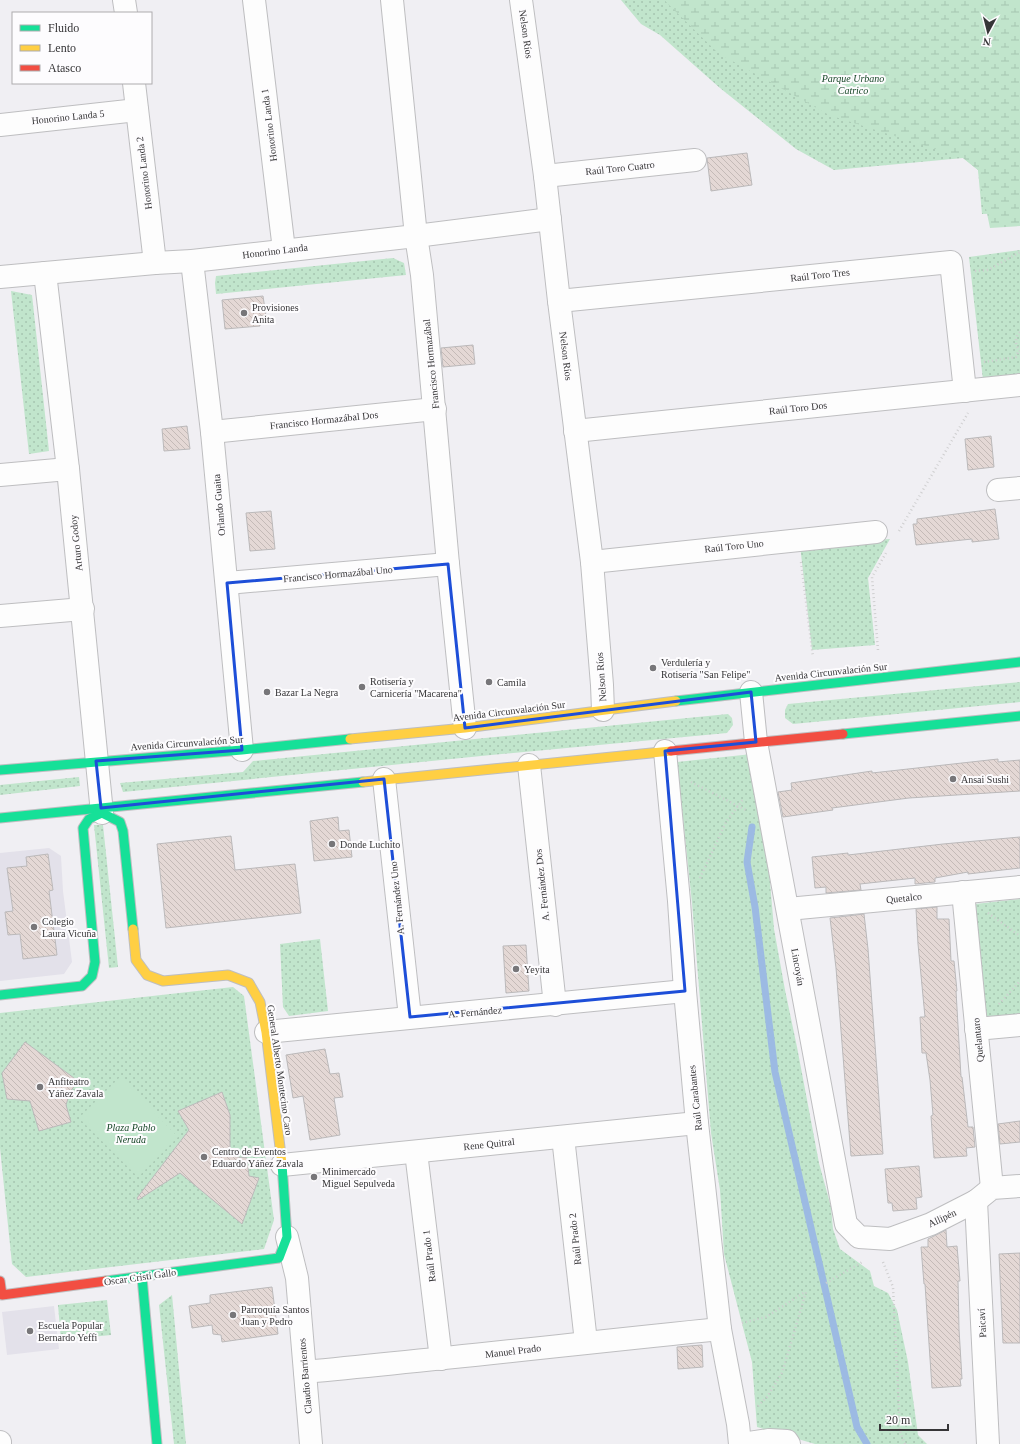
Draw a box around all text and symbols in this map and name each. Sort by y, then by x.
street label: Nelson Ríos [517,9,535,59]
legend [12,12,152,84]
north arrow [968,12,1008,52]
text: Fluido [48,21,79,35]
text: N [982,35,991,48]
text: Lento [48,41,76,55]
text: Atasco [48,61,81,75]
park label: Parque Urbano Catrico [821,73,884,96]
street label: Honorino Landa 1 [259,88,279,162]
street label: Honorino Landa 5 [31,108,105,126]
street label: Honorino Landa 2 [134,136,154,210]
street label: Raúl Toro Cuatro [585,159,655,177]
street label: Honorino Landa [242,241,309,260]
street label: Raúl Toro Tres [790,266,850,284]
place label: Provisiones Anita [252,302,299,325]
marker: Provisiones Anita [239,308,249,318]
street label: Francisco Hormazábal [421,318,441,409]
street label: Nelson Ríos [558,331,574,381]
street label: Raúl Toro Dos [768,399,828,417]
street label: Francisco Hormazábal Dos [269,409,379,431]
street label: Orlando Guaita [211,473,227,536]
street label: Arturo Godoy [68,514,84,572]
street label: Raúl Toro Uno [704,537,764,555]
street label: Francisco Hormazábal Uno [283,564,393,584]
street label: Nelson Ríos [594,652,608,702]
place label: Verdulería y Rotisería "San Felipe" [661,657,750,680]
street label: Avenida Circunvalación Sur [774,661,888,683]
marker: Verdulería y Rotisería "San Felipe" [648,663,658,673]
place label: Rotisería y Carnicería "Macarena" [370,676,462,699]
marker: Camila [484,677,494,687]
place label: Camila [497,677,526,688]
marker: Rotisería y Carnicería "Macarena" [357,682,367,692]
marker: Bazar La Negra [262,687,272,697]
place label: Bazar La Negra [275,687,339,698]
street label: Avenida Circunvalación Sur [452,699,566,723]
street label: Avenida Circunvalación Sur [130,734,244,752]
marker: Ansai Sushi [948,774,958,784]
place label: Ansai Sushi [961,774,1009,785]
marker: Donde Luchito [327,839,337,849]
place label: Donde Luchito [340,839,400,850]
street label: A. Fernández Dos [533,848,551,922]
street label: A. Fernández Uno [388,861,406,935]
street label: Quetalco [885,891,923,905]
place label: Colegio Laura Vicuña [42,916,96,939]
marker: Colegio Laura Vicuña [29,922,39,932]
street label: Lincoyán [789,947,807,987]
marker: Yeyita [511,964,521,974]
place label: Yeyita [524,964,550,975]
street label: General Alberto Montecino Caro [265,1004,295,1136]
street label: A. Fernández [448,1004,503,1020]
street label: Quelantaro [970,1017,986,1063]
street label: Raúl Carabantes [686,1065,704,1131]
place label: Anfiteatro Yáñez Zavala [48,1076,104,1099]
marker: Anfiteatro Yáñez Zavala [35,1082,45,1092]
park label: Plaza Pablo Neruda [105,1122,156,1145]
street label: Rene Quitral [463,1136,515,1152]
place label: Centro de Eventos Eduardo Yáñez Zavala [212,1146,304,1169]
marker: Centro de Eventos Eduardo Yáñez Zavala [199,1152,209,1162]
place label: Minimercado Miguel Sepulveda [322,1166,396,1189]
marker: Minimercado Miguel Sepulveda [309,1172,319,1182]
street label: Allipén [926,1207,958,1229]
street label: Raúl Prado 2 [567,1212,583,1266]
street label: Raúl Prado 1 [420,1229,438,1283]
street label: Oscar Cristi Gallo [103,1266,177,1288]
place label: Parroquía Santos Juan y Pedro [241,1304,309,1327]
street label: Paicaví [976,1308,988,1338]
marker: Parroquía Santos Juan y Pedro [228,1310,238,1320]
place label: Escuela Popular Bernardo Yeffi [38,1320,103,1343]
marker: Escuela Popular Bernardo Yeffi [25,1326,35,1336]
street label: Claudio Barrientos [296,1338,314,1414]
street label: Manuel Prado [484,1342,542,1360]
scale bar [880,1406,948,1432]
text: 20 m [886,1413,911,1427]

